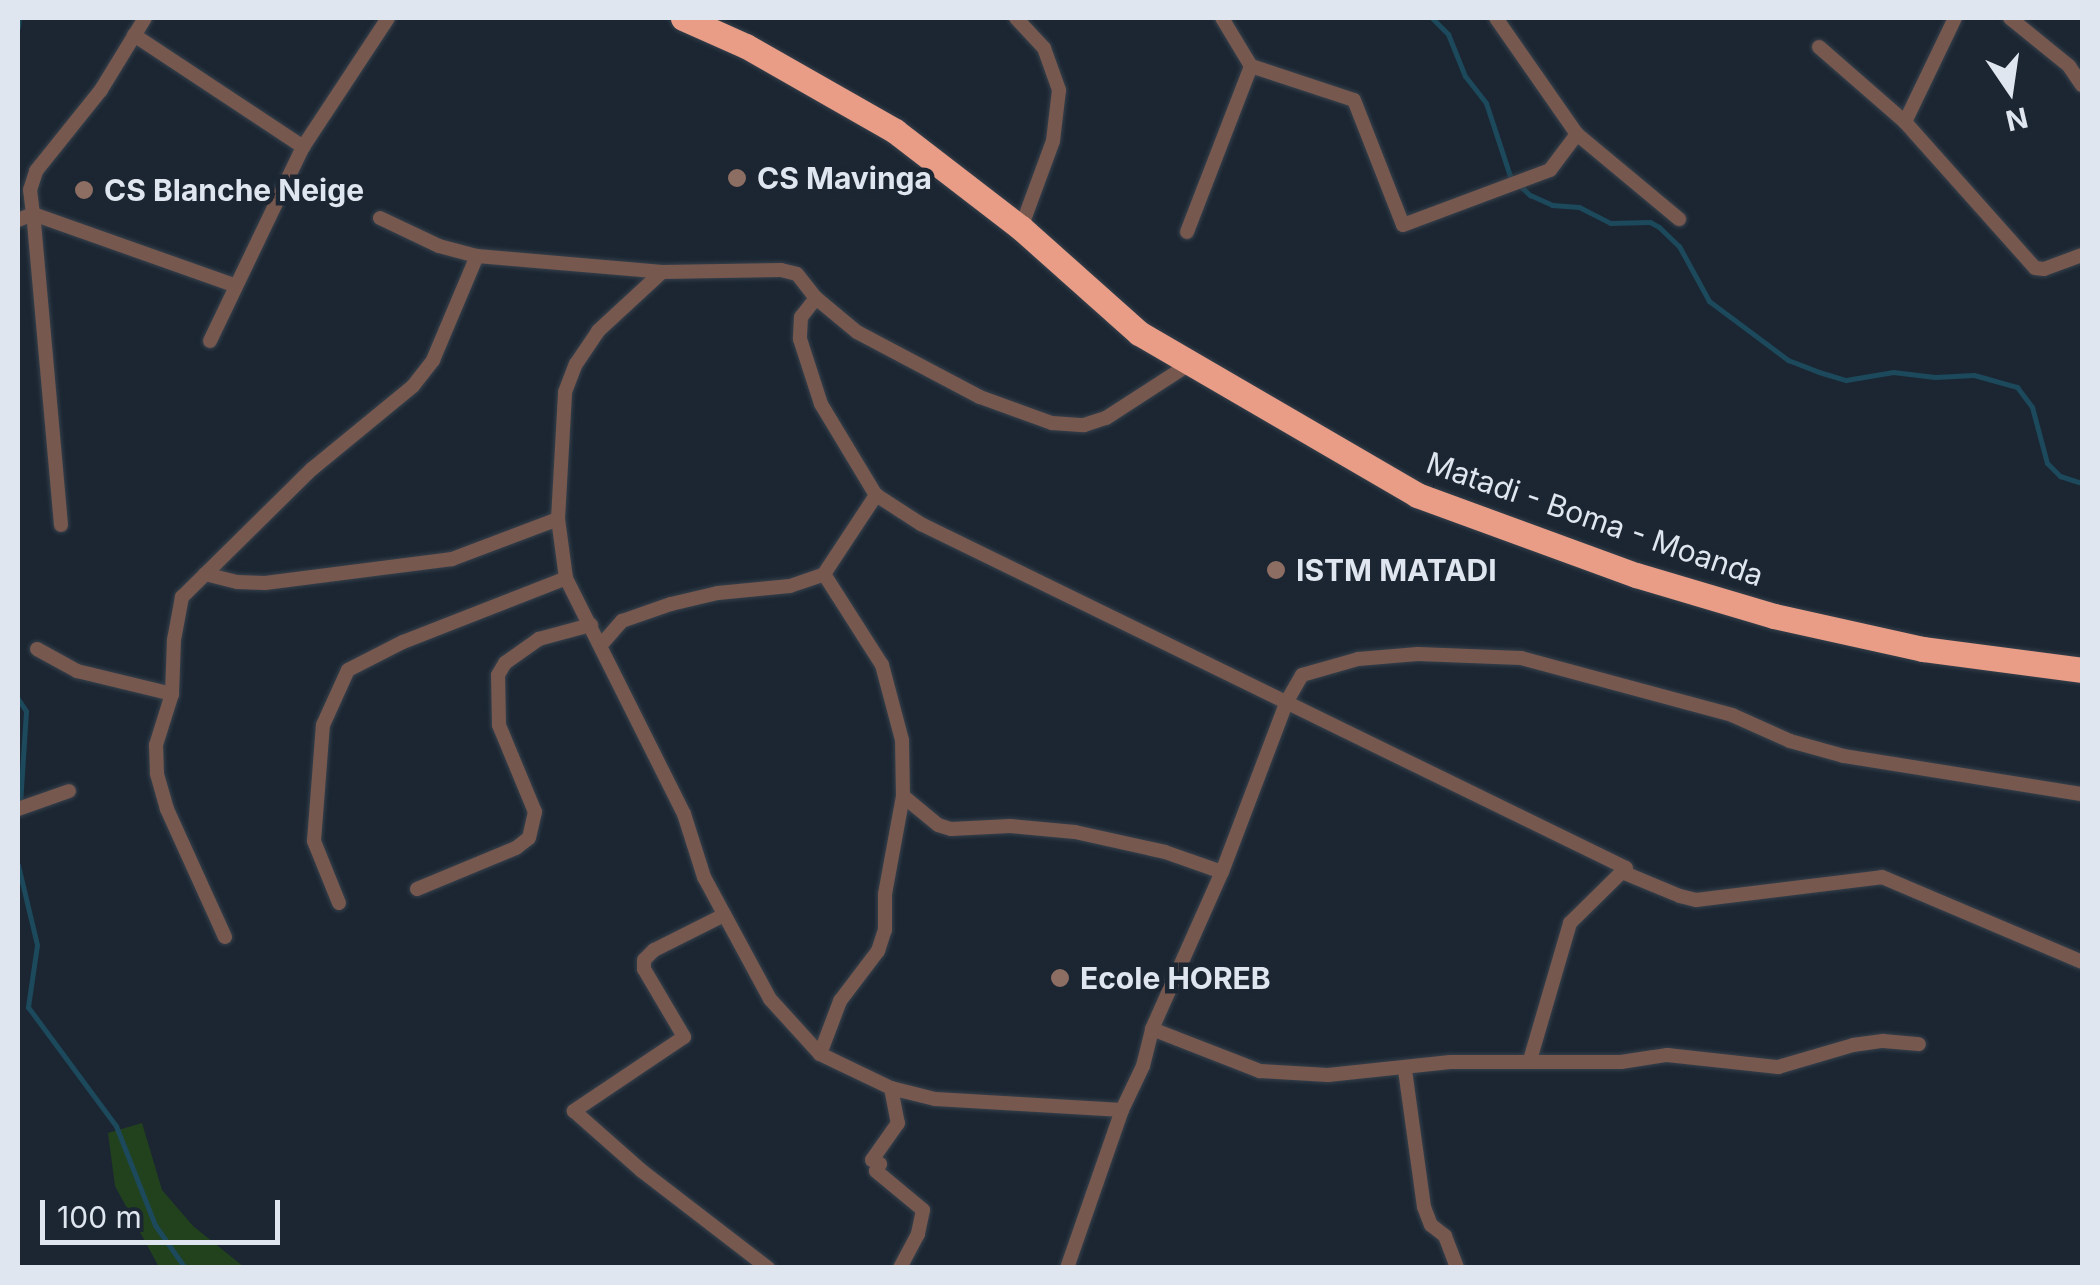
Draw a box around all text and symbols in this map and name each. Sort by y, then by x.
north arrow [1960,40,2060,140]
text: N [2003,100,2031,138]
place label: CS Mavinga [757,160,932,196]
marker: CS Mavinga [726,167,748,189]
place label: CS Blanche Neige [104,172,364,208]
marker: CS Blanche Neige [73,179,95,201]
street label: Matadi - Boma - Moanda [1422,444,1768,594]
place label: ISTM MATADI [1296,552,1497,588]
marker: ISTM MATADI [1265,559,1287,581]
place label: Ecole HOREB [1080,960,1271,996]
marker: Ecole HOREB [1049,967,1071,989]
scale bar [45,1180,285,1242]
text: 100 m [57,1199,142,1235]

